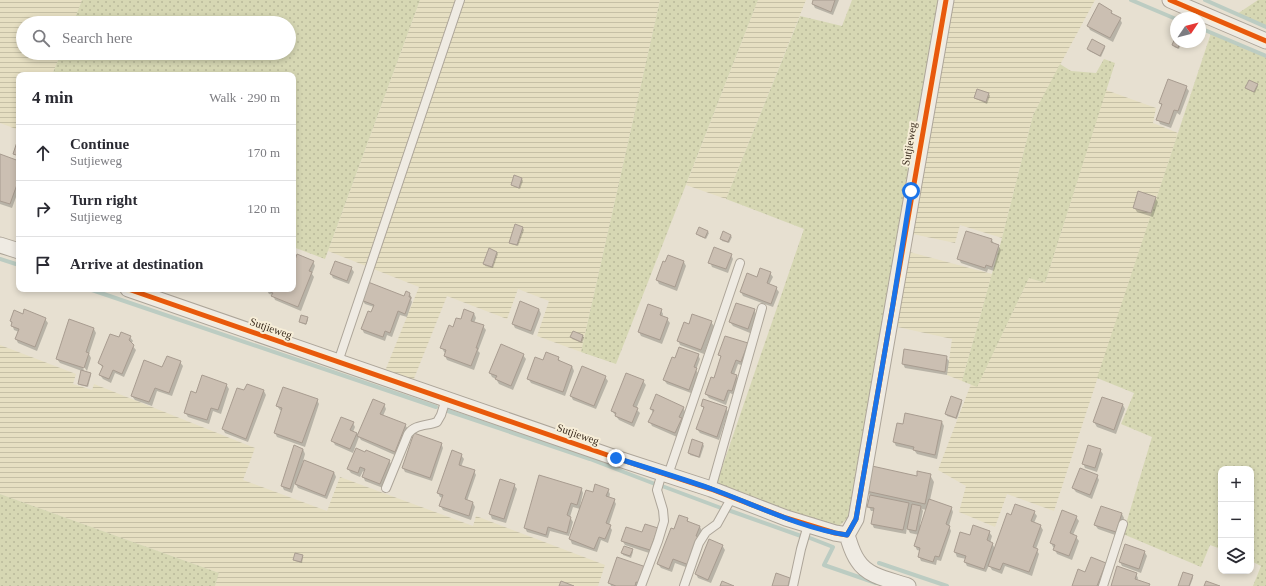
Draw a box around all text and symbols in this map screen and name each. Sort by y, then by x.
north arrow [1170,12,1206,48]
search box [16,16,296,60]
icon: search [30,27,52,49]
text: Search here [62,30,132,46]
text: 4 min [32,88,73,107]
text: Walk · 290 m [209,90,280,105]
street label: Sutjieweg [899,121,919,167]
text: Continue [70,136,129,152]
icon: ahead [32,142,54,164]
text: 170 m [247,145,280,160]
text: Sutjieweg [70,153,122,168]
route start [902,182,920,200]
text: Turn right [70,192,137,208]
icon: right [32,198,54,220]
text: 120 m [247,201,280,216]
text: Sutjieweg [70,209,122,224]
icon: arrive [32,254,54,276]
text: Arrive at destination [70,256,203,272]
street label: Sutjieweg [248,315,294,341]
street label: Sutjieweg [555,421,601,447]
route end [607,449,625,467]
map controls [1218,466,1254,574]
button: + [1218,466,1254,502]
button: − [1218,502,1254,538]
button: layers [1218,538,1254,574]

